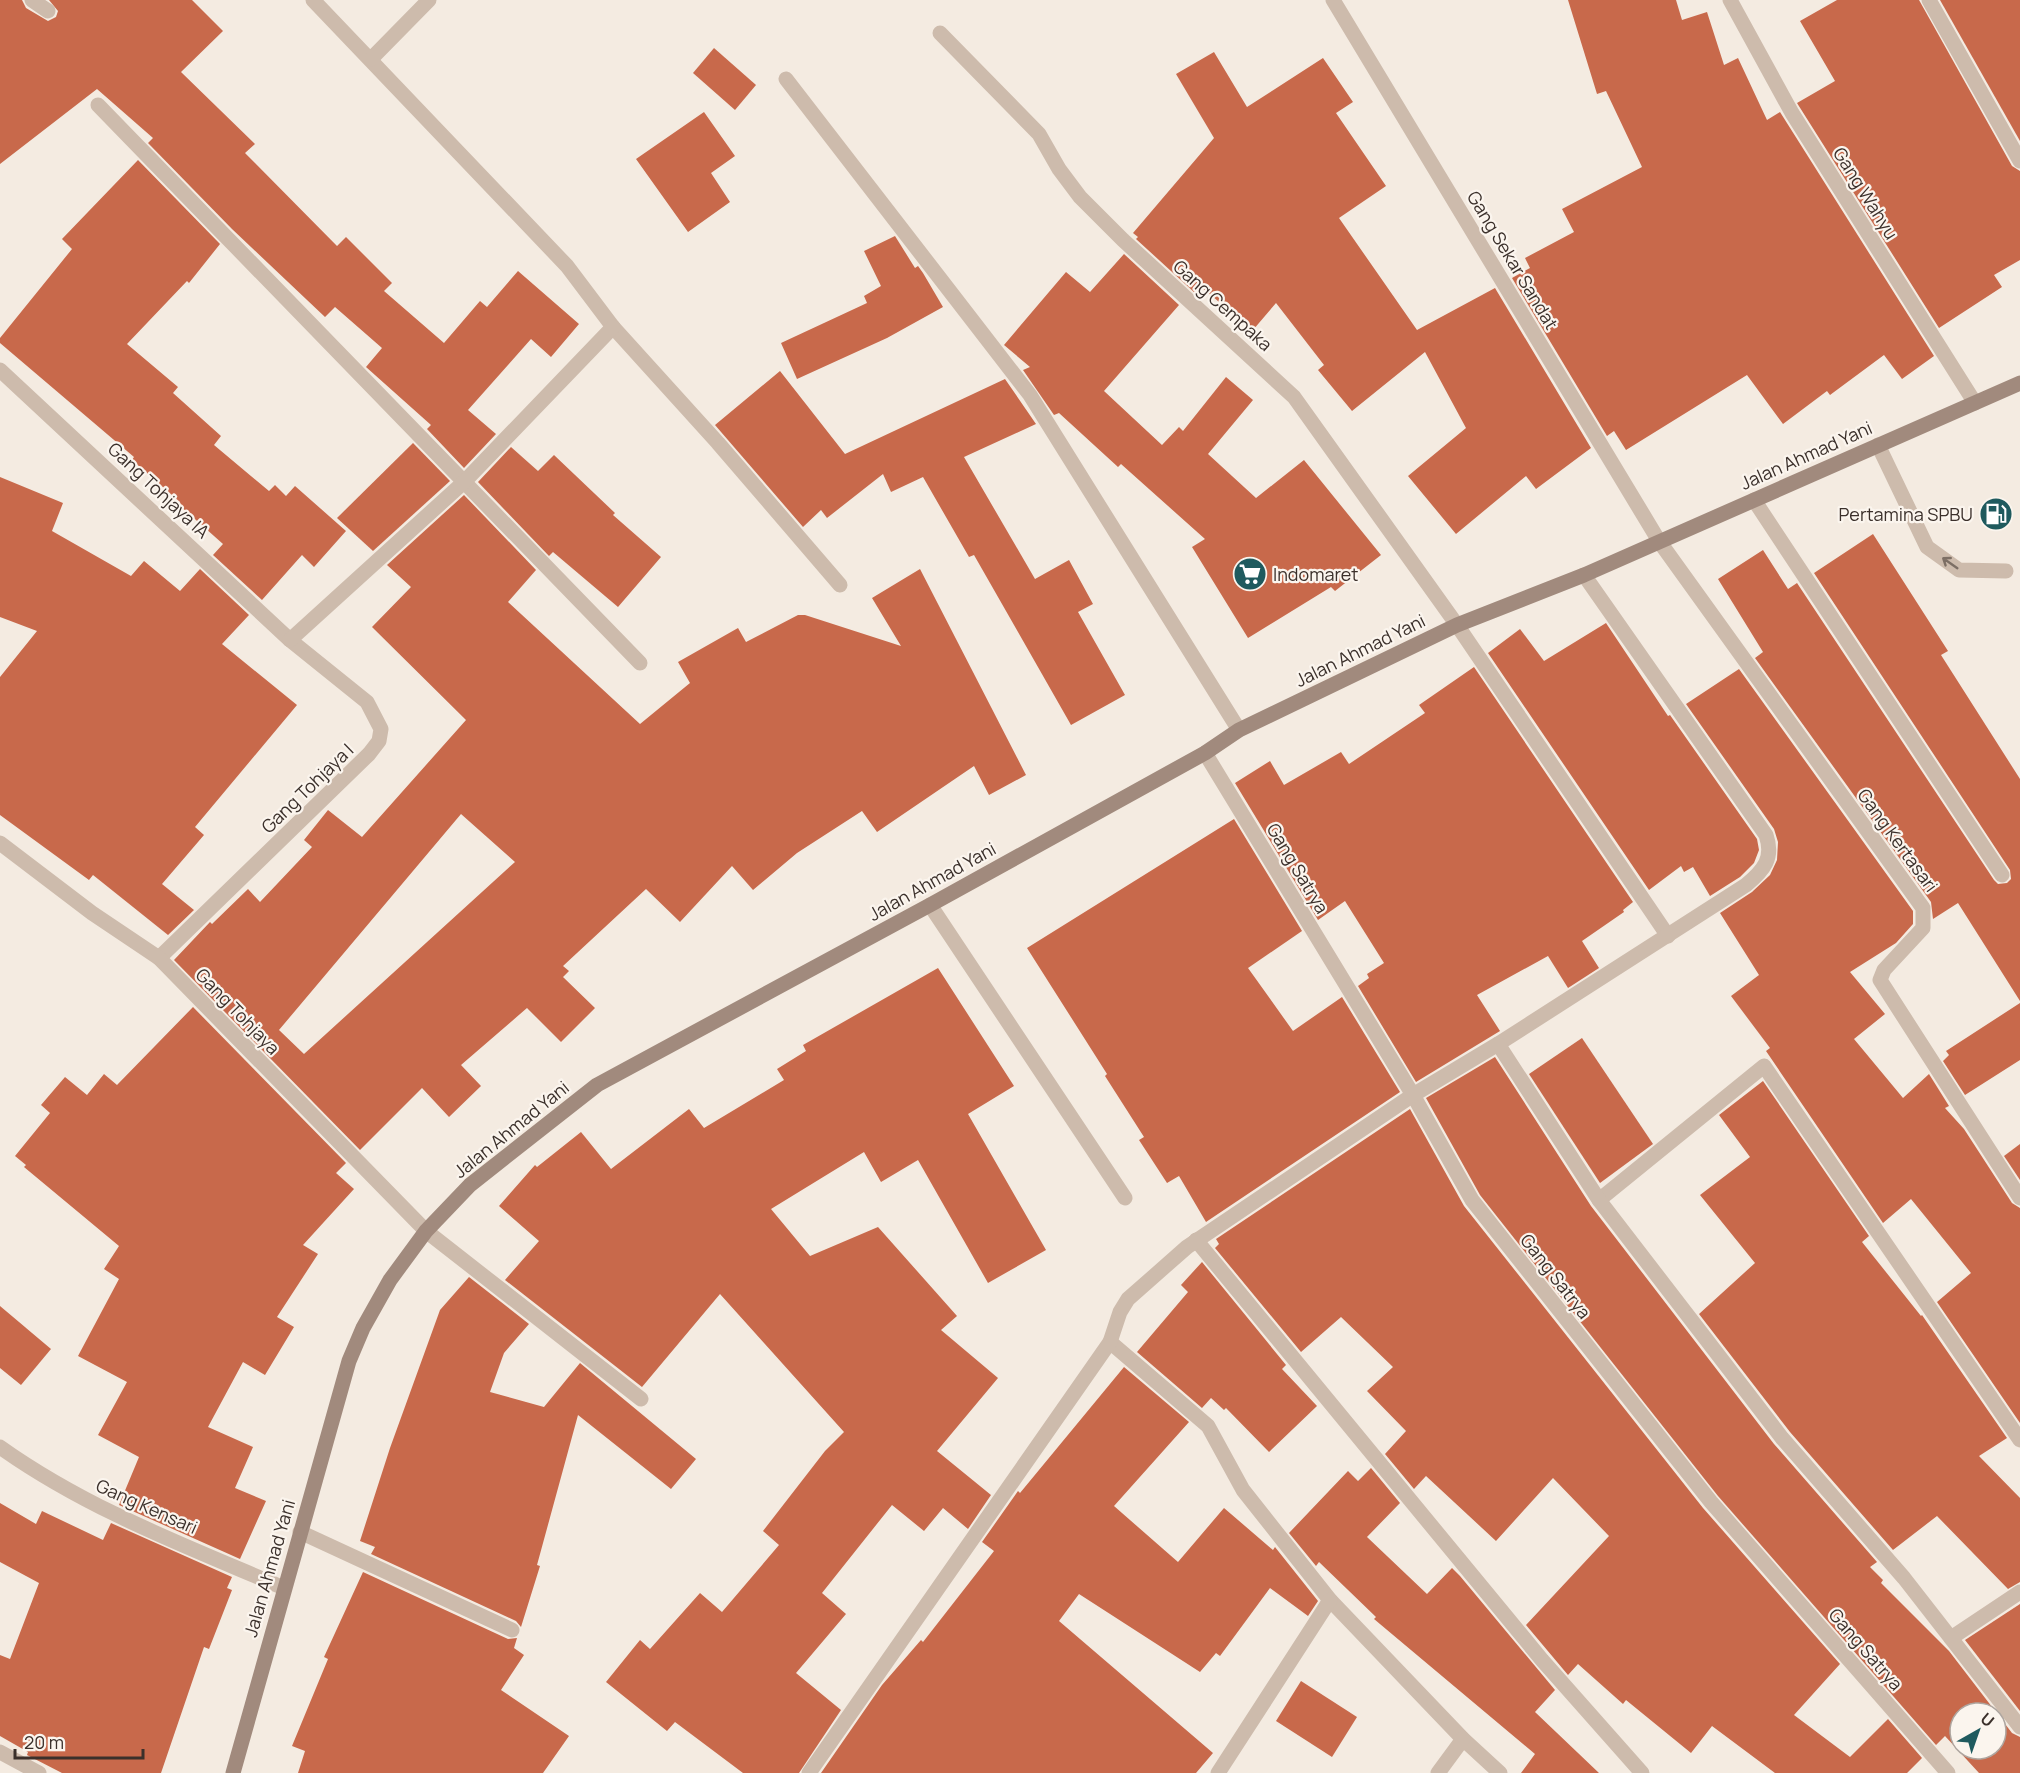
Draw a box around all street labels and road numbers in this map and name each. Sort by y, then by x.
street label: Gang Wahyu [1828,142,1904,244]
street label: Gang Sekar Sandat [1462,186,1564,334]
street label: Gang Cempaka [1168,254,1278,356]
street label: Jalan Ahmad Yani [1736,415,1876,495]
street label: Gang Tohjaya IA [103,437,215,544]
street label: Jalan Ahmad Yani [1291,608,1429,692]
street label: Gang Tohjaya I [256,738,358,838]
street label: Gang Kertasari [1852,784,1944,896]
street label: Gang Satrya [1262,818,1334,918]
street label: Jalan Ahmad Yani [864,836,1000,926]
street label: Gang Tohjaya [191,963,285,1059]
street label: Jalan Ahmad Yani [448,1075,574,1183]
street label: Gang Satrya [1515,1229,1597,1323]
street label: Gang Kensari [92,1473,202,1539]
street label: Jalan Ahmad Yani [238,1496,300,1640]
street label: Gang Satrya [1824,1603,1908,1695]

